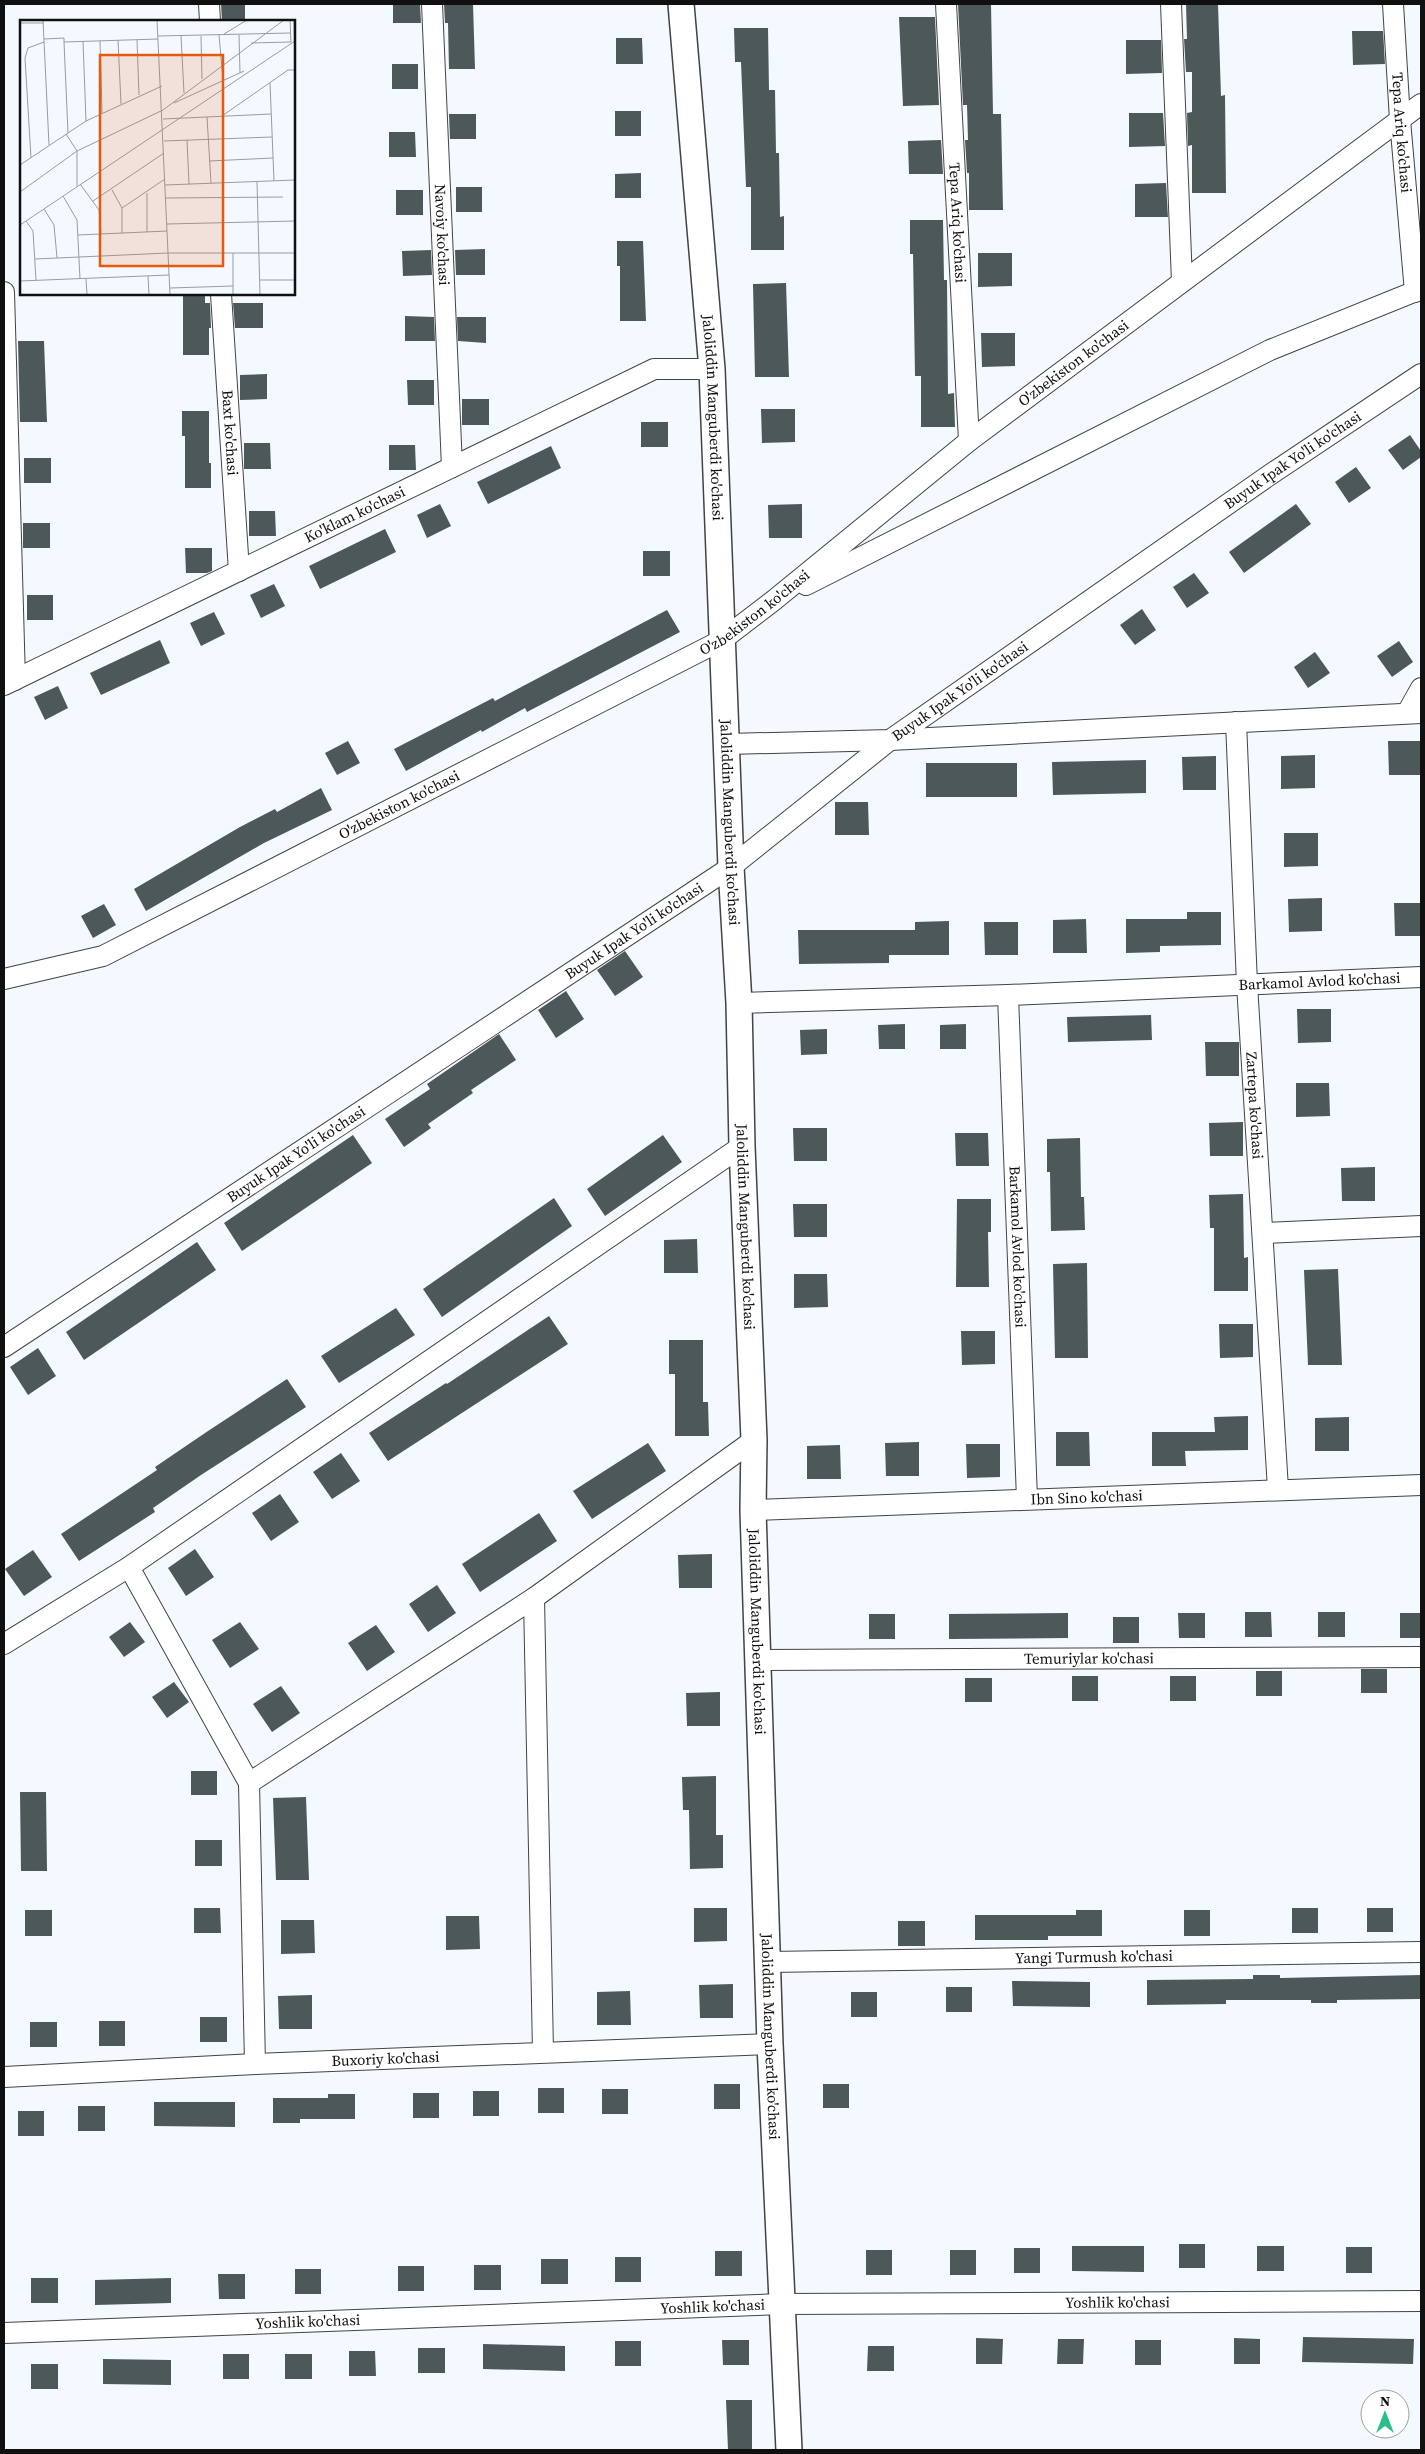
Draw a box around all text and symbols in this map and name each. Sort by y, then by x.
inset map [20,20,295,295]
street label: Tepa Ariq ko'chasi [1387,72,1417,194]
street label: Tepa Ariq ko'chasi [944,162,972,283]
street label: Navoiy ko'chasi [430,184,455,286]
street label: Jaloliddin Manguberdi ko'chasi [697,313,729,521]
street label: O'zbekiston ko'chasi [1013,315,1133,411]
street label: Baxt ko'chasi [217,389,244,476]
street label: Buyuk Ipak Yo'li ko'chasi [1219,406,1365,514]
street label: Ko'klam ko'chasi [301,481,408,547]
street label: O'zbekiston ko'chasi [695,564,814,660]
street label: Buyuk Ipak Yo'li ko'chasi [887,636,1032,746]
street label: Jaloliddin Manguberdi ko'chasi [715,718,745,926]
street label: O'zbekiston ko'chasi [335,765,463,844]
street label: Buyuk Ipak Yo'li ko'chasi [560,877,707,984]
street label: Barkamol Avlod ko'chasi [1238,967,1401,995]
street label: Zartepa ko'chasi [1241,1051,1269,1160]
street label: Buyuk Ipak Yo'li ko'chasi [222,1100,369,1207]
street label: Jaloliddin Manguberdi ko'chasi [732,1123,761,1331]
street label: Barkamol Avlod ko'chasi [1004,1165,1032,1328]
street label: Ibn Sino ko'chasi [1030,1484,1143,1510]
street label: Jaloliddin Manguberdi ko'chasi [744,1527,771,1735]
street label: Temuriylar ko'chasi [1024,1647,1154,1669]
street label: Jaloliddin Manguberdi ko'chasi [756,1932,785,2140]
street label: Yangi Turmush ko'chasi [1015,1945,1173,1968]
street label: Buxoriy ko'chasi [331,2046,440,2071]
street label: Yoshlik ko'chasi [1065,2291,1170,2313]
street label: Yoshlik ko'chasi [660,2294,765,2319]
street label: Yoshlik ko'chasi [255,2309,361,2334]
north arrow [1360,2389,1410,2439]
text: N [1380,2391,1390,2411]

